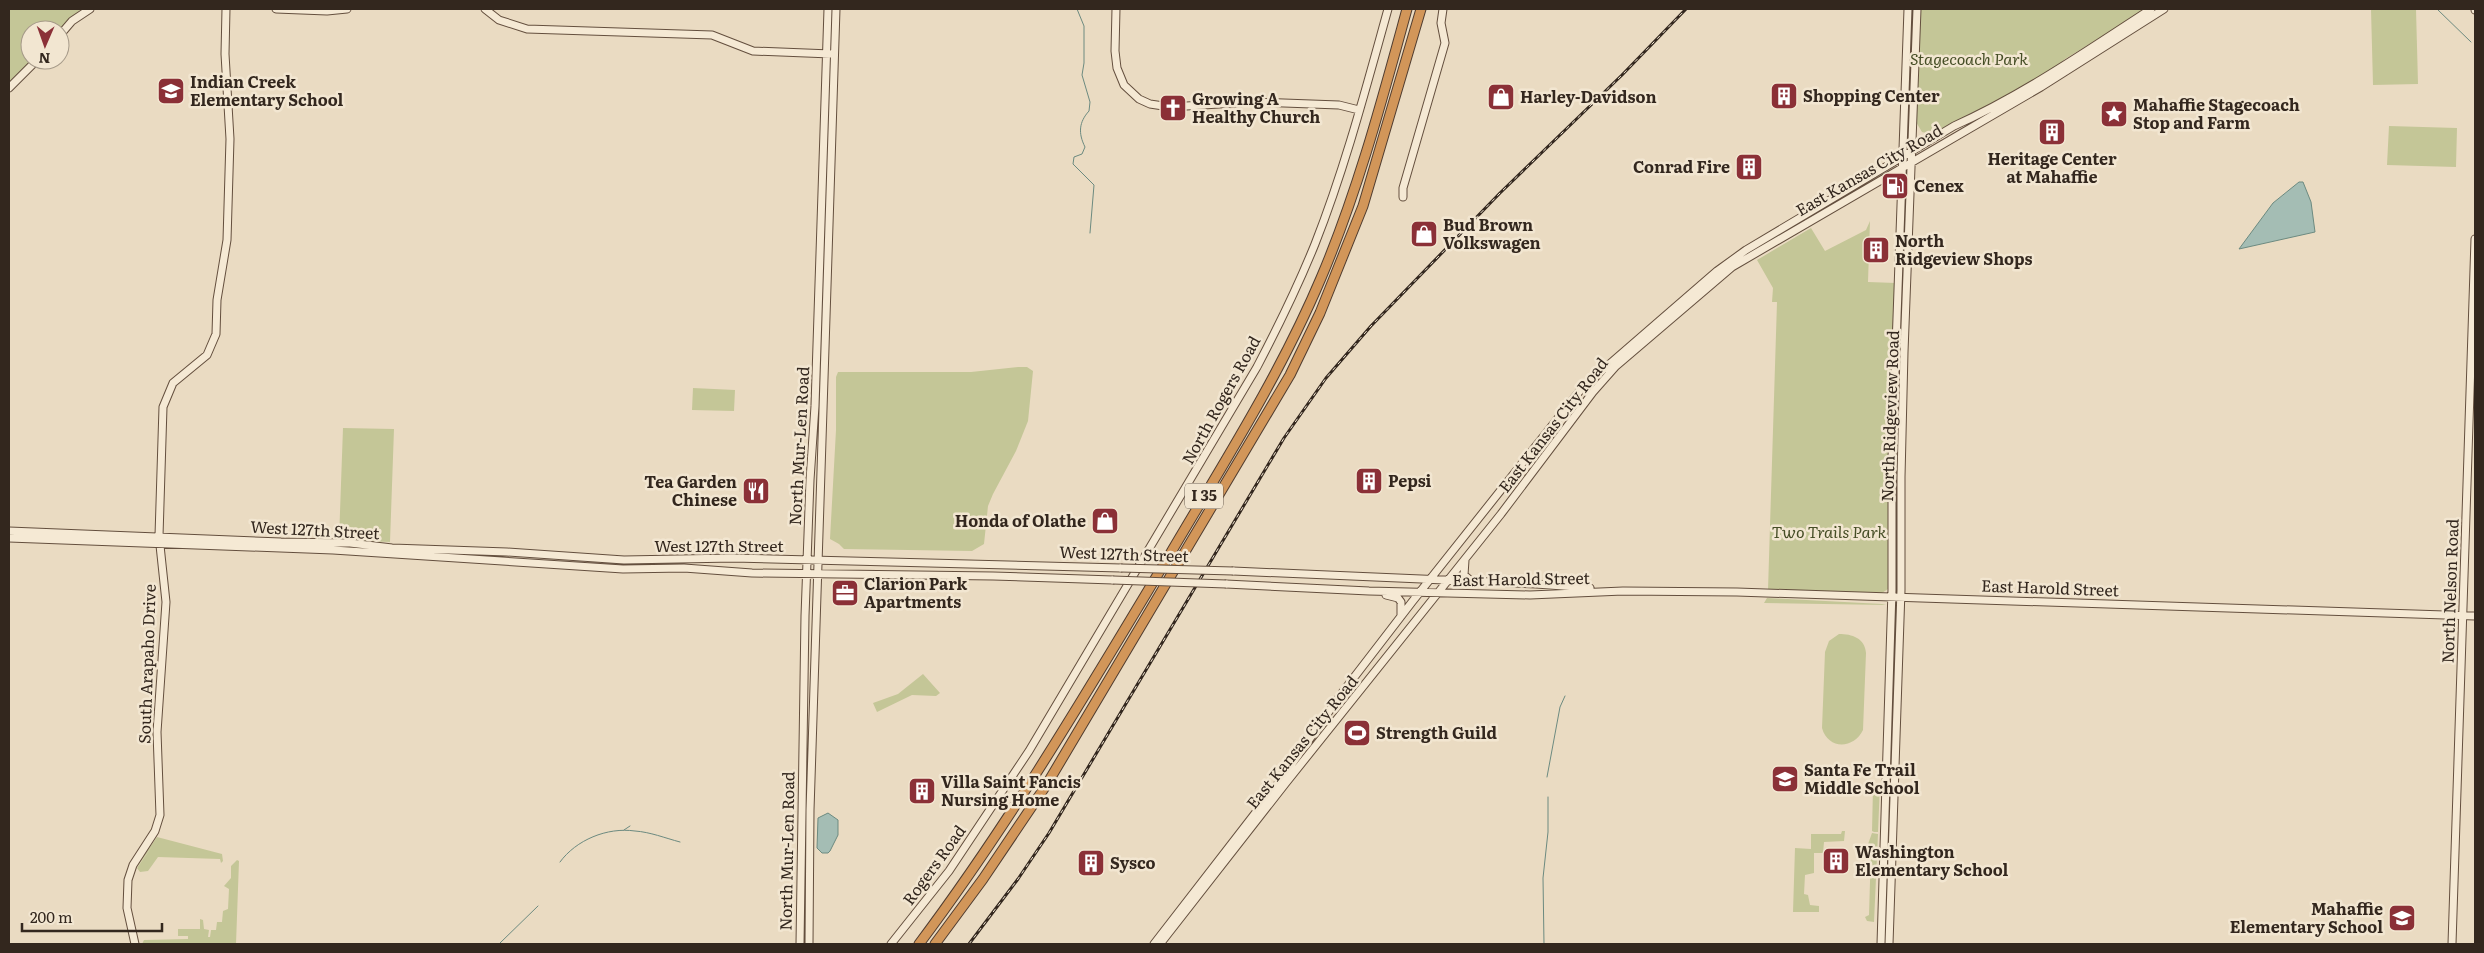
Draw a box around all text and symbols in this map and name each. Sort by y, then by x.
north arrow [20,20,70,70]
park label: Stagecoach Park [1910,46,2028,70]
text: N [38,49,51,69]
place label: Indian Creek Elementary School [190,69,344,111]
school or university icon: Indian Creek Elementary School [156,76,186,106]
building icon: Shopping Center [1769,81,1799,111]
shop icon: Harley-Davidson [1486,82,1516,112]
place label: Shopping Center [1803,83,1940,107]
place label: Harley-Davidson [1520,84,1657,108]
place label: Growing A Healthy Church [1192,86,1320,128]
place label: Mahaffie Stagecoach Stop and Farm [2133,92,2300,134]
church icon: Growing A Healthy Church [1158,93,1188,123]
place icon: Mahaffie Stagecoach Stop and Farm [2099,99,2129,129]
street label: East Kansas City Road [1791,117,1947,221]
building icon: Heritage Center at Mahaffie [2037,117,2067,147]
place label: Heritage Center at Mahaffie [1987,146,2117,188]
building icon: Conrad Fire [1734,152,1764,182]
place label: Conrad Fire [1633,154,1730,178]
fuel station icon: Cenex [1880,171,1910,201]
place label: Cenex [1914,173,1964,197]
place label: Bud Brown Volkswagen [1443,212,1541,254]
shop icon: Bud Brown Volkswagen [1409,219,1439,249]
place label: North Ridgeview Shops [1895,228,2032,270]
building icon: North Ridgeview Shops [1861,235,1891,265]
street label: North Ridgeview Road [1874,330,1904,502]
street label: North Rogers Road [1175,331,1266,468]
street label: East Kansas City Road [1492,351,1613,497]
street label: North Mur-Len Road [782,366,814,526]
building icon: Pepsi [1354,466,1384,496]
place label: Pepsi [1388,468,1432,492]
place label: Tea Garden Chinese [644,469,737,511]
restaurant icon: Tea Garden Chinese [741,476,771,506]
road number: I 35 [1185,484,1223,508]
shop icon: Honda of Olathe [1090,506,1120,536]
place label: Honda of Olathe [955,508,1086,532]
street label: West 127th Street [250,514,381,544]
street label: North Nelson Road [2434,518,2464,664]
park label: Two Trails Park [1772,519,1886,543]
street label: West 127th Street [654,533,784,557]
street label: West 127th Street [1059,539,1190,567]
street label: East Harold Street [1452,565,1591,591]
place label: Clarion Park Apartments [864,571,968,613]
street label: East Harold Street [1981,573,2120,601]
office icon: Clarion Park Apartments [830,578,860,608]
street label: South Arapaho Drive [131,584,161,744]
street label: East Kansas City Road [1240,669,1363,813]
sports icon: Strength Guild [1342,718,1372,748]
place label: Strength Guild [1376,720,1498,744]
place label: Santa Fe Trail Middle School [1804,757,1920,799]
school or university icon: Santa Fe Trail Middle School [1770,764,1800,794]
place label: Villa Saint Fancis Nursing Home [941,769,1081,811]
street label: North Mur-Len Road [773,771,799,931]
building icon: Villa Saint Fancis Nursing Home [907,776,937,806]
street label: Rogers Road [896,819,971,910]
place label: Washington Elementary School [1855,839,2009,881]
building icon: Washington Elementary School [1821,846,1851,876]
building icon: Sysco [1076,848,1106,878]
place label: Sysco [1110,850,1156,874]
place label: Mahaffie Elementary School [2230,896,2383,938]
scale bar [22,900,162,932]
school or university icon: Mahaffie Elementary School [2387,903,2417,933]
text: 200 m [30,905,73,928]

